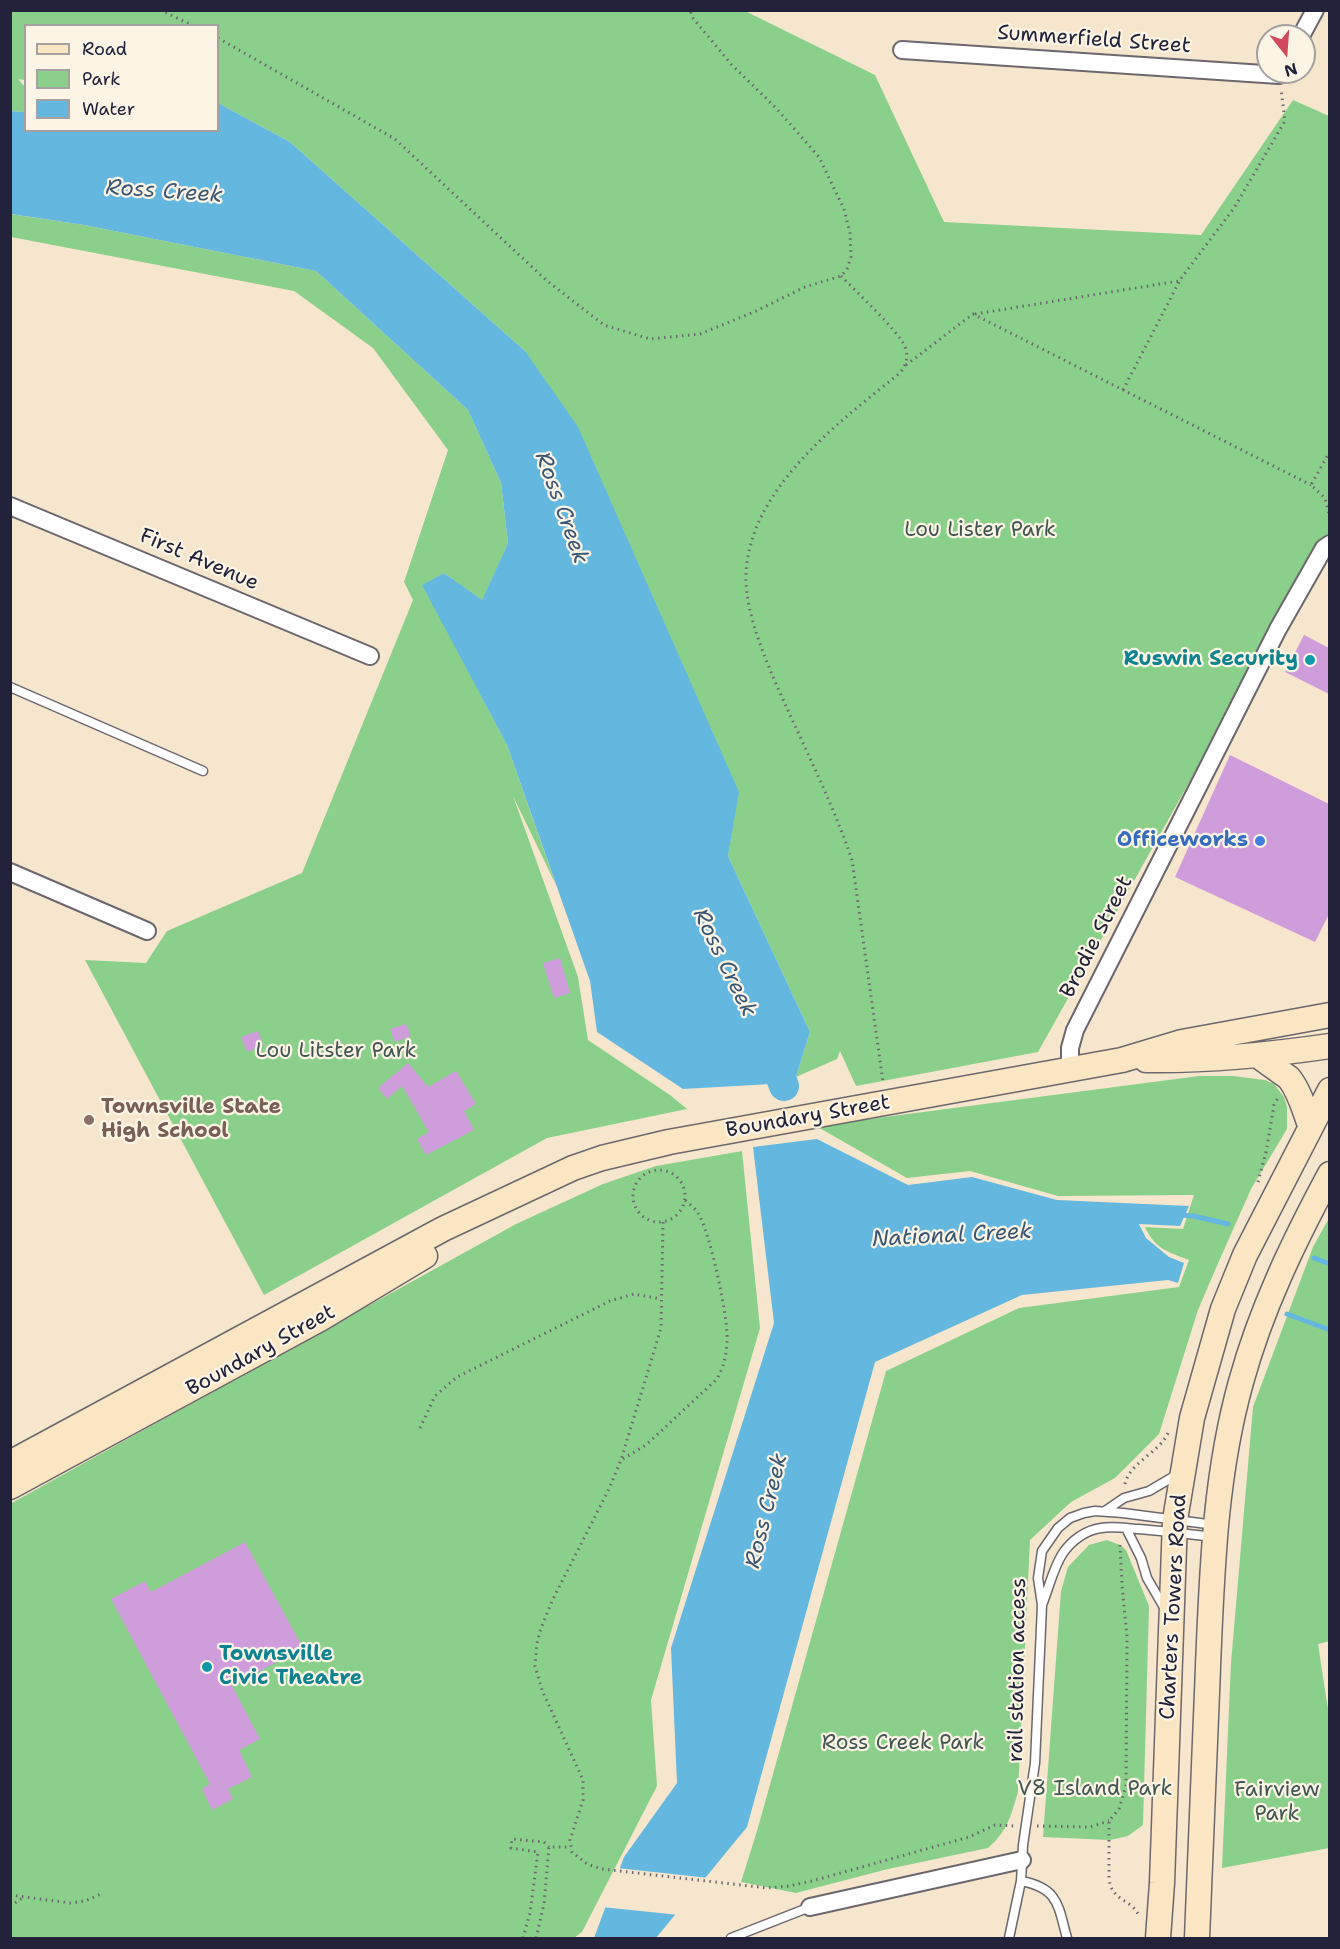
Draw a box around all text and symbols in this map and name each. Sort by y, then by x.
street label: Summerfield Street [996,21,1192,59]
legend [24,24,219,132]
north arrow [1256,24,1316,84]
text: Road [82,37,127,61]
text: N [1282,58,1300,82]
text: Park [82,67,121,91]
text: Water [82,97,135,121]
water label: Ross Creek [105,175,223,209]
water label: Ross Creek [529,448,593,568]
park label: Lou Lister Park [904,518,1056,544]
street label: First Avenue [136,524,262,596]
place label: Ruswin Security [1123,647,1298,673]
marker: Ruswin Security [1303,653,1317,667]
place label: Officeworks [1117,828,1248,854]
marker: Officeworks [1253,834,1267,848]
street label: Brodie Street [1055,872,1139,1002]
water label: Ross Creek [686,905,762,1021]
park label: Lou Litster Park [255,1039,417,1065]
street label: Boundary Street [724,1090,892,1144]
place label: Townsville State High School [101,1095,281,1145]
marker: Townsville State High School [82,1113,96,1127]
water label: National Creek [871,1219,1033,1253]
street label: Boundary Street [182,1300,340,1402]
water label: Ross Creek [740,1451,794,1571]
street label: Charters Towers Road [1156,1494,1192,1720]
street label: rail station access [1004,1577,1032,1763]
place label: Townsville Civic Theatre [219,1642,362,1692]
marker: Townsville Civic Theatre [200,1660,214,1674]
park label: Ross Creek Park [822,1731,984,1757]
park label: V8 Island Park [1018,1777,1172,1803]
park label: Fairview Park [1234,1778,1320,1828]

